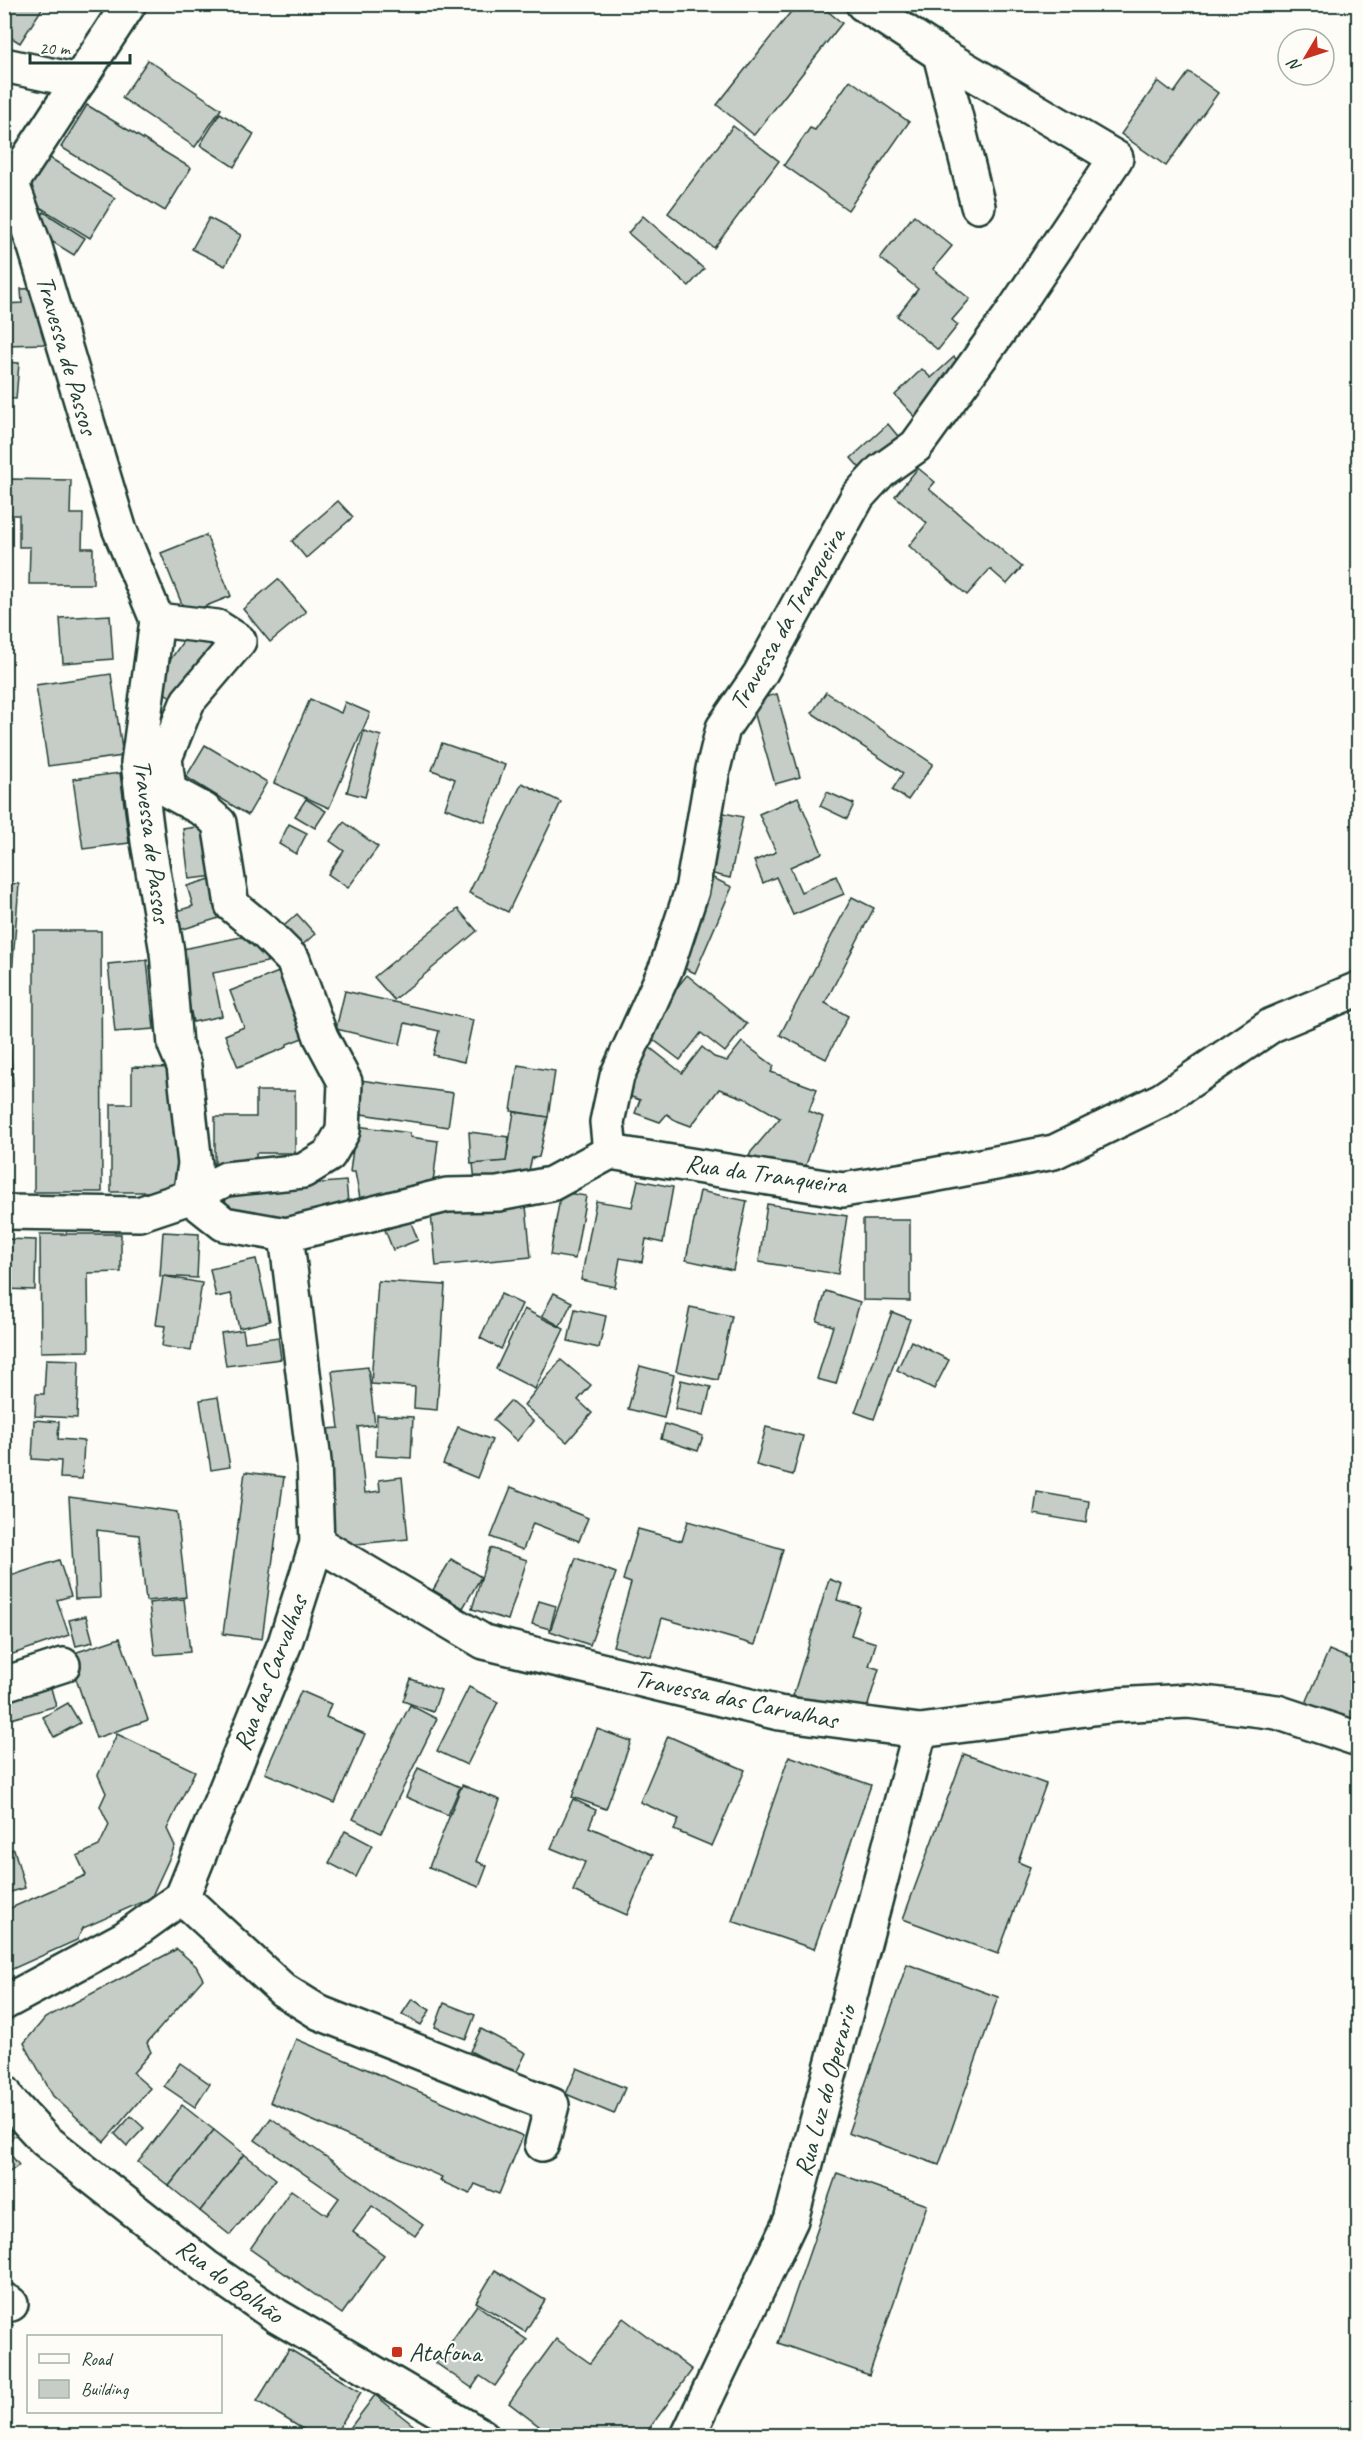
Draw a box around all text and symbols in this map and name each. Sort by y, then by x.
scale bar [30,27,130,65]
north arrow [1276,27,1336,87]
text: 20 m [39,37,72,59]
text: N [1282,53,1306,76]
street label: Travessa de Passos [29,272,106,440]
street label: Travessa da Tranqueira [721,520,854,716]
street label: Travessa de Passos [126,758,179,927]
street label: Rua da Tranqueira [683,1146,850,1202]
street label: Rua das Carvalhas [225,1589,315,1755]
street label: Travessa das Carvalhas [631,1661,843,1737]
street label: Rua Luz do Operario [786,1999,864,2180]
street label: Rua do Bolhão [170,2231,292,2332]
legend [27,2335,222,2413]
place label: Atafona [409,2336,483,2369]
marker: Atafona [390,2345,404,2359]
text: Road [81,2348,114,2370]
text: Building [81,2378,130,2400]

